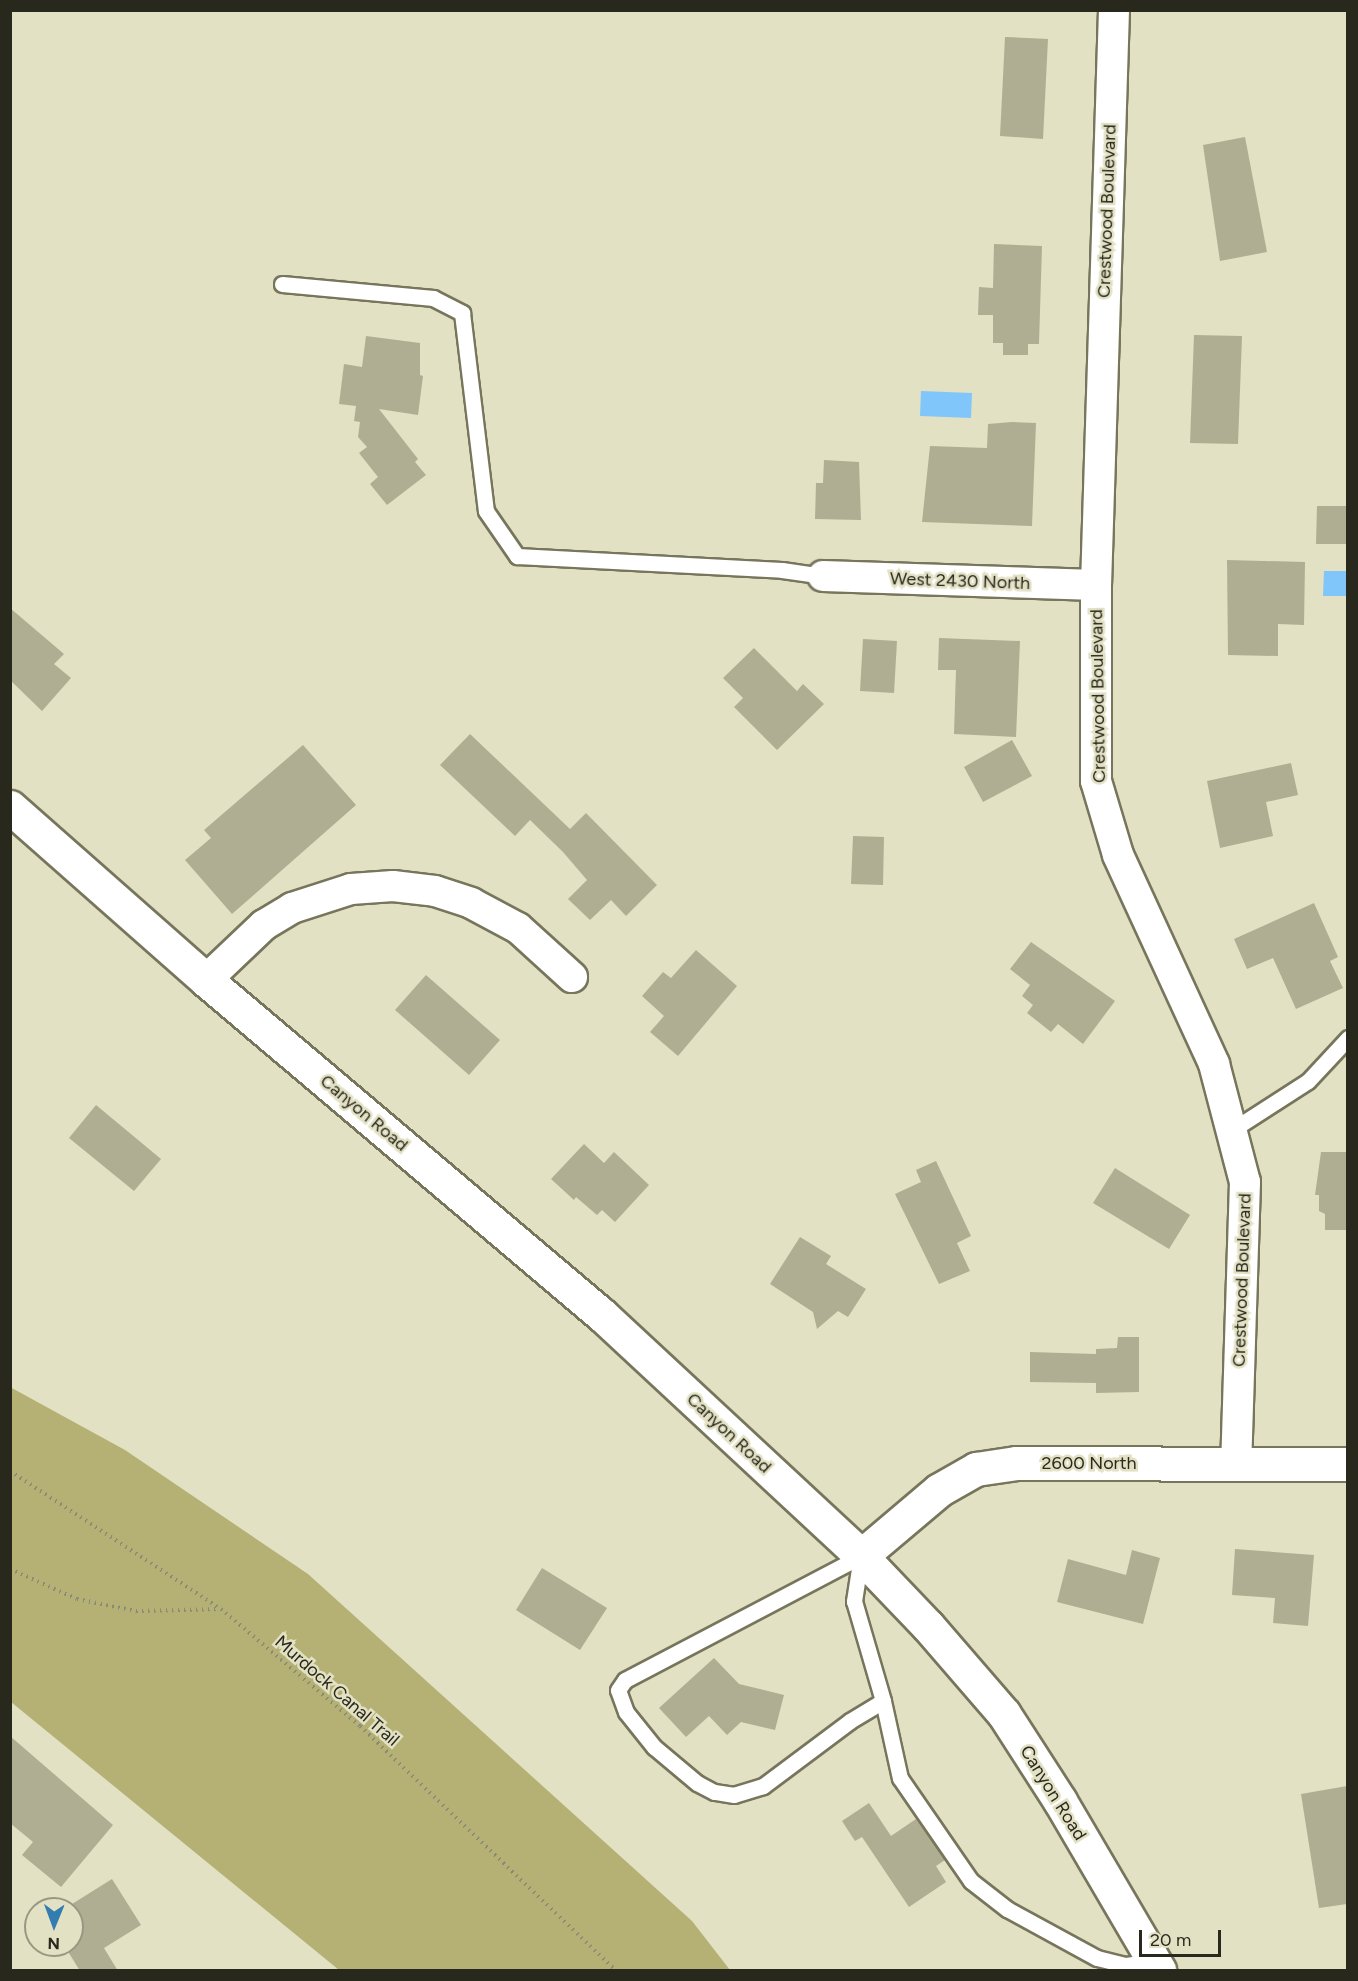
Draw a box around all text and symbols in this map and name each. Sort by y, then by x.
street label: Crestwood Boulevard [1093,124,1121,298]
street label: West 2430 North [889,568,1031,594]
street label: Crestwood Boulevard [1086,609,1110,783]
street label: Canyon Road [316,1070,412,1156]
street label: Crestwood Boulevard [1228,1193,1256,1367]
street label: Canyon Road [682,1388,776,1478]
street label: 2600 North [1041,1452,1137,1474]
street label: Murdock Canal Trail [270,1631,404,1751]
street label: Canyon Road [1015,1742,1091,1844]
north arrow [24,1897,84,1957]
scale bar [1142,1918,1224,1956]
text: 20 m [1150,1929,1191,1951]
text: N [47,1934,60,1953]

